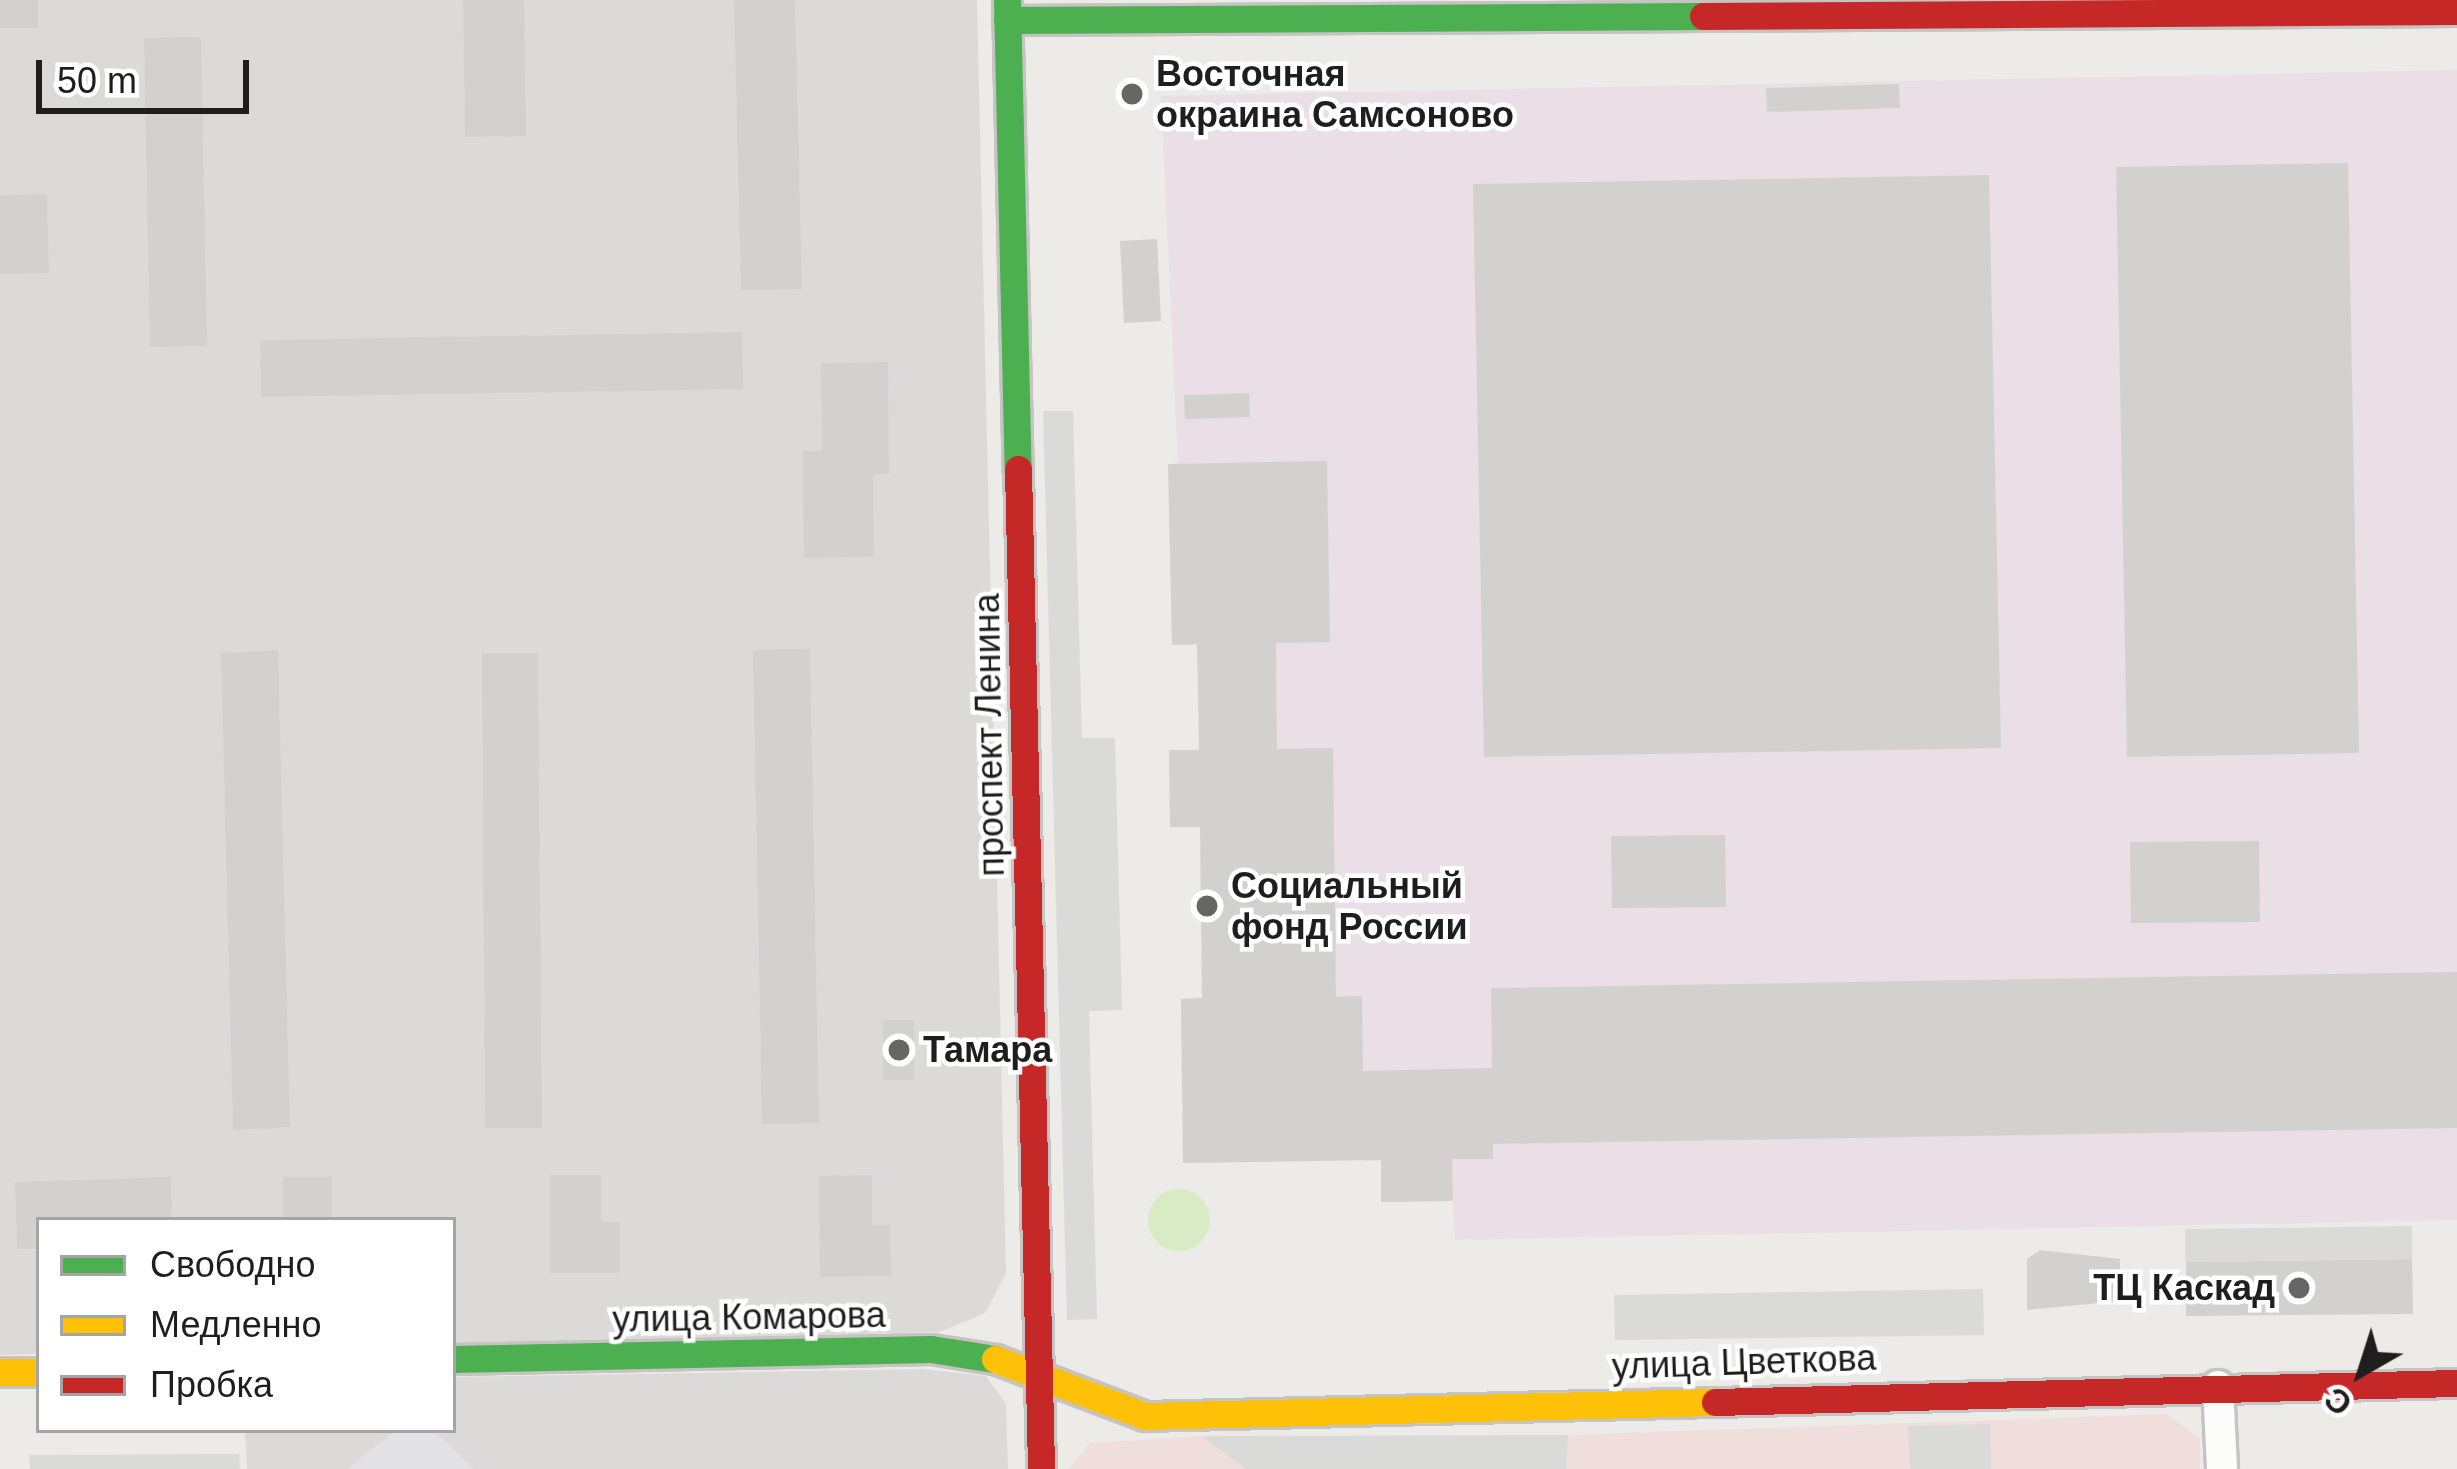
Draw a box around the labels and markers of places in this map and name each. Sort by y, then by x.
place label: Восточная окраина Самсоново [1156,51,1514,136]
marker: Восточная окраина Самсоново [1119,81,1145,107]
place label: Социальный фонд России [1231,863,1468,948]
marker: Социальный фонд России [1194,893,1220,919]
place label: Тамара [923,1028,1052,1072]
marker: Тамара [886,1037,912,1063]
place label: ТЦ Каскад [2093,1266,2275,1310]
marker: ТЦ Каскад [2286,1275,2312,1301]

